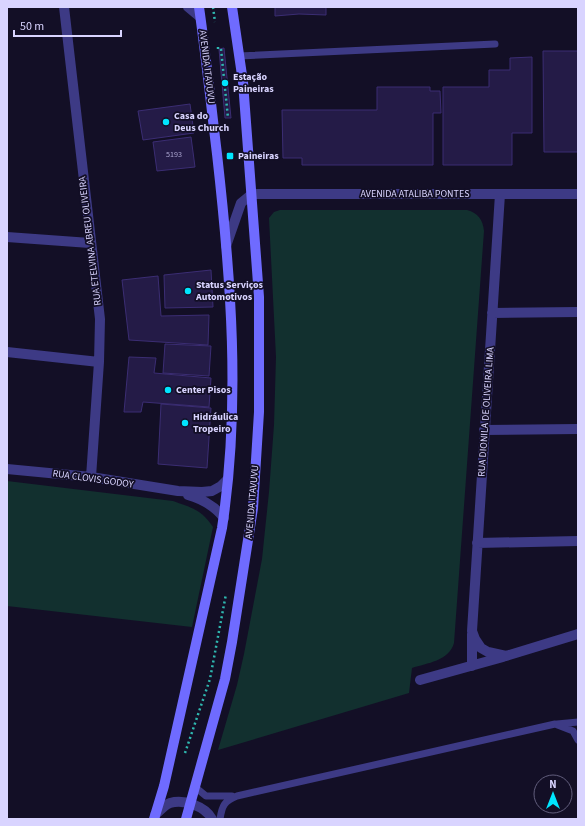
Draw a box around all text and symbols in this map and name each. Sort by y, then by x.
scale bar [14,12,121,38]
text: 50 m [20,18,44,35]
street label: AVENIDA ITAVUVU [196,29,218,105]
place label: Estação Paineiras [233,70,274,96]
marker: Estação Paineiras [220,78,230,88]
place label: Casa do Deus Church [174,109,229,135]
marker: Casa do Deus Church [161,117,171,127]
house number: 5193 [166,149,182,160]
place label: Paineiras [238,149,279,163]
marker: Paineiras [225,151,235,161]
street label: RUA ETELVINA ABREU OLIVEIRA [75,175,105,306]
street label: AVENIDA ATALIBA PONTES [360,187,470,201]
place label: Status Serviços Automotivos [195,278,264,304]
marker: Status Serviços Automotivos [183,286,193,296]
street label: RUA DIONILA DE OLIVEIRA LIMA [474,346,498,477]
place label: Center Pisos [176,383,231,397]
marker: Center Pisos [163,385,173,395]
place label: Hidráulica Tropeiro [193,410,238,436]
marker: Hidráulica Tropeiro [180,418,190,428]
street label: AVENIDA ITAVUVU [242,464,262,540]
street label: RUA CLOVIS GODOY [52,466,135,492]
north arrow [533,774,573,814]
text: N [549,777,557,792]

